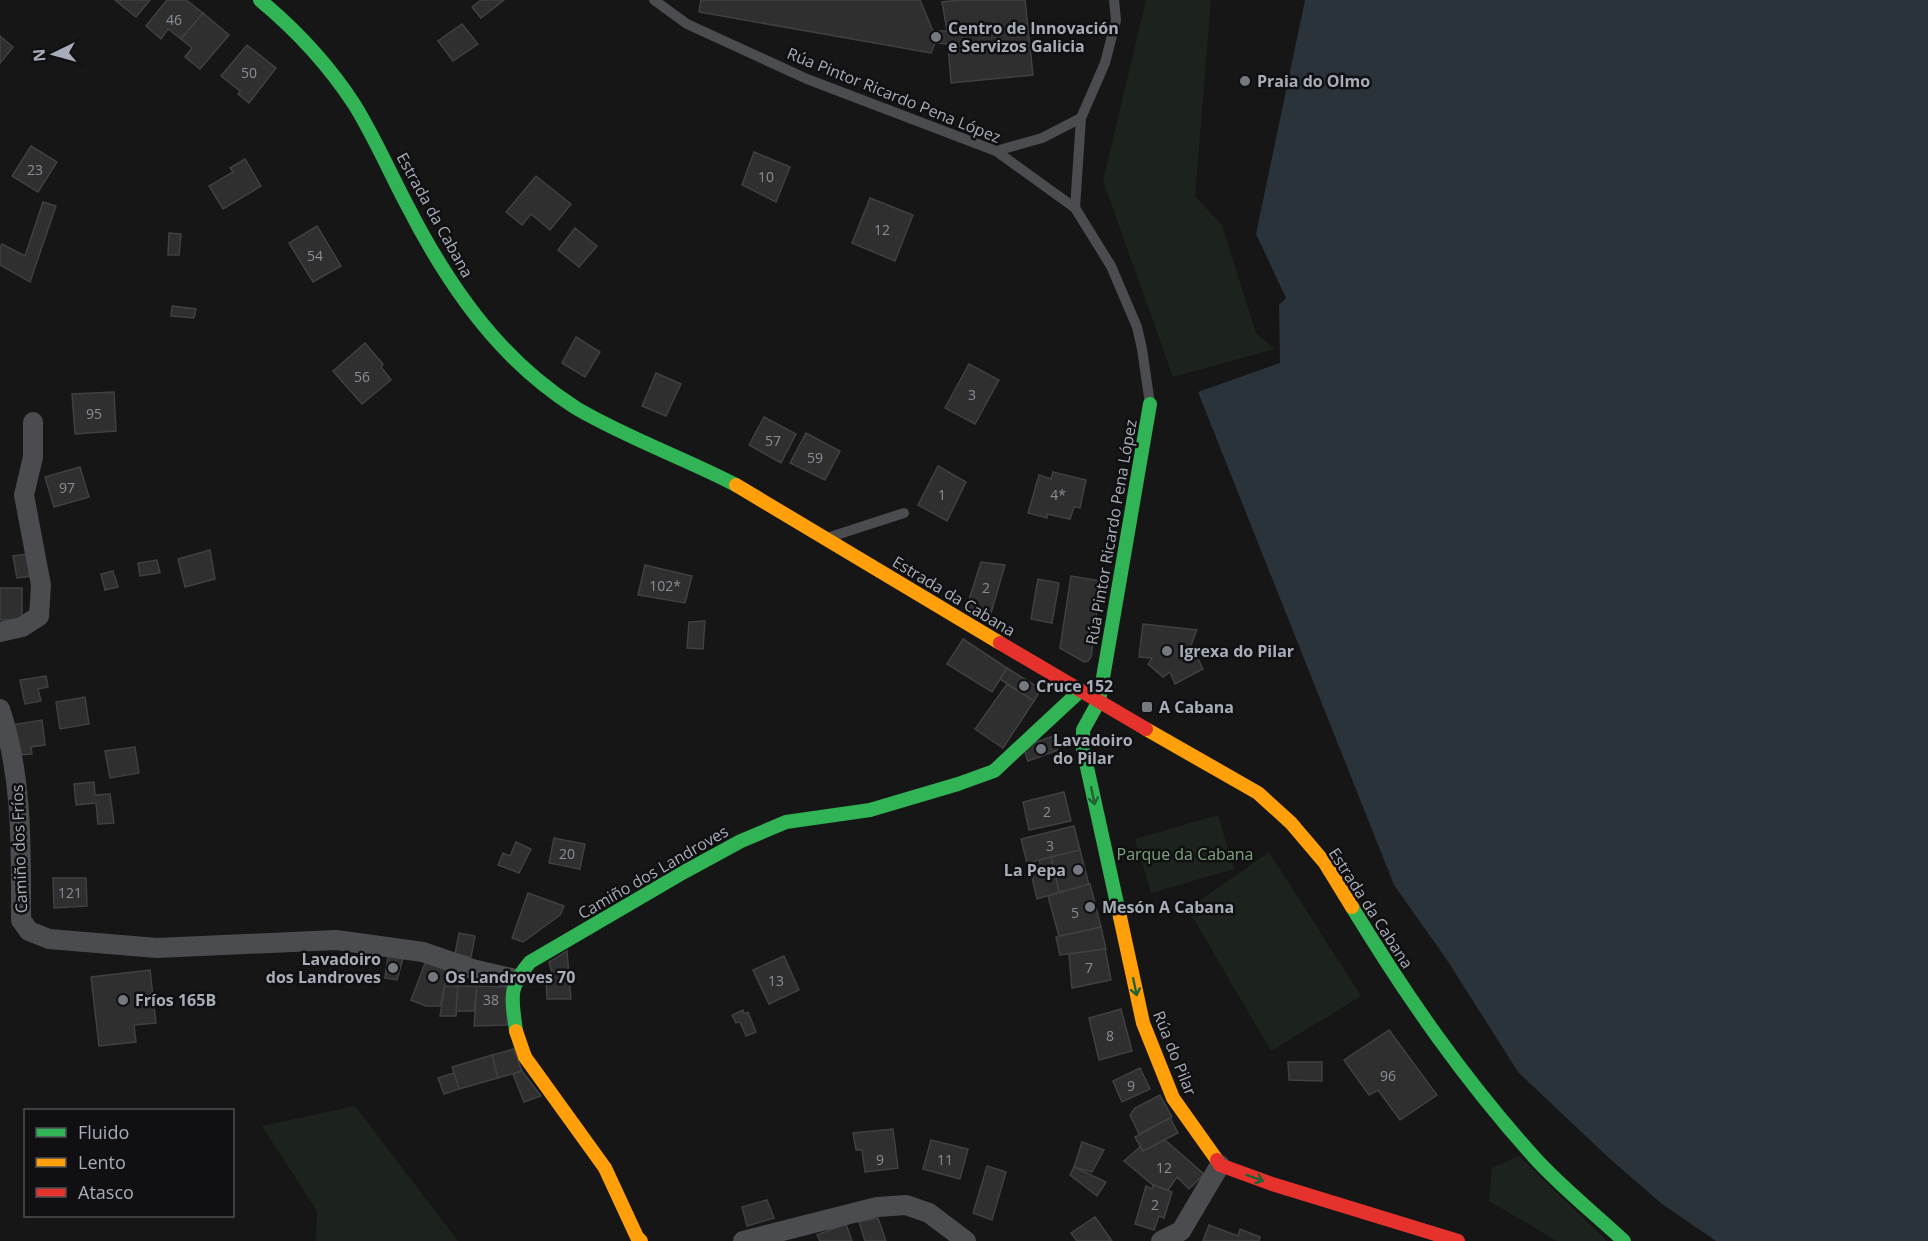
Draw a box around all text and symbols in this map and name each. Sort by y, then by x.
house number: 46 [166,10,182,29]
place label: Centro de Innovación e Servizos Galicia [948,17,1119,57]
north arrow [24,24,84,84]
marker: Centro de Innovación e Servizos Galicia [929,30,943,44]
street label: Rúa Pintor Ricardo Pena López [784,42,1004,148]
text: N [28,48,51,63]
house number: 50 [241,63,257,82]
place label: Praia do Olmo [1257,70,1370,92]
marker: Praia do Olmo [1238,74,1252,88]
street label: Estrada da Cabana [392,149,478,281]
house number: 23 [27,160,43,179]
house number: 10 [758,167,774,186]
house number: 12 [874,220,890,239]
house number: 54 [307,246,323,265]
house number: 56 [354,367,370,386]
house number: 3 [968,385,976,404]
house number: 95 [86,404,102,423]
street label: Rúa Pintor Ricardo Pena López [1080,418,1142,646]
house number: 57 [765,431,781,450]
house number: 59 [807,448,823,467]
house number: 97 [59,478,75,497]
house number: 1 [938,485,946,504]
house number: 4* [1050,485,1066,504]
street label: Estrada da Cabana [888,551,1020,641]
house number: 102* [649,576,681,595]
house number: 2 [982,578,990,597]
place label: Igrexa do Pilar [1179,640,1294,662]
marker: Igrexa do Pilar [1160,644,1174,658]
place label: Cruce 152 [1036,675,1113,697]
marker: Cruce 152 [1017,679,1031,693]
place label: A Cabana [1159,696,1234,718]
marker: A Cabana [1140,700,1154,714]
place label: Lavadoiro do Pilar [1053,729,1133,769]
marker: Lavadoiro do Pilar [1034,742,1048,756]
street label: Camiño dos Fríos [6,784,32,914]
one-way arrow [1088,787,1100,806]
house number: 2 [1043,802,1051,821]
street label: Camiño dos Landroves [574,820,732,924]
house number: 3 [1046,836,1054,855]
park label: Parque da Cabana [1117,843,1253,865]
street label: Estrada da Cabana [1324,843,1418,973]
house number: 20 [559,844,575,863]
place label: La Pepa [1004,859,1066,881]
marker: La Pepa [1071,863,1085,877]
house number: 121 [58,883,82,902]
place label: Mesón A Cabana [1102,896,1234,918]
marker: Mesón A Cabana [1083,900,1097,914]
house number: 5 [1071,903,1079,922]
place label: Lavadoiro dos Landroves [266,948,381,988]
house number: 7 [1085,958,1093,977]
marker: Lavadoiro dos Landroves [386,961,400,975]
place label: Os Landroves 70 [445,966,575,988]
marker: Os Landroves 70 [426,970,440,984]
house number: 13 [768,971,784,990]
one-way arrow [1130,977,1141,996]
place label: Fríos 165B [135,989,216,1011]
house number: 38 [483,990,499,1009]
marker: Fríos 165B [116,993,130,1007]
street label: Rúa do Pilar [1148,1007,1202,1099]
house number: 8 [1106,1026,1114,1045]
house number: 96 [1380,1066,1396,1085]
house number: 9 [1127,1076,1135,1095]
legend [24,1109,234,1217]
text: Fluido [78,1120,129,1144]
text: Lento [78,1150,126,1174]
house number: 9 [876,1150,884,1169]
house number: 11 [937,1150,953,1169]
house number: 12 [1156,1158,1172,1177]
one-way arrow [1245,1173,1264,1184]
text: Atasco [78,1180,134,1204]
house number: 2 [1151,1195,1159,1214]

